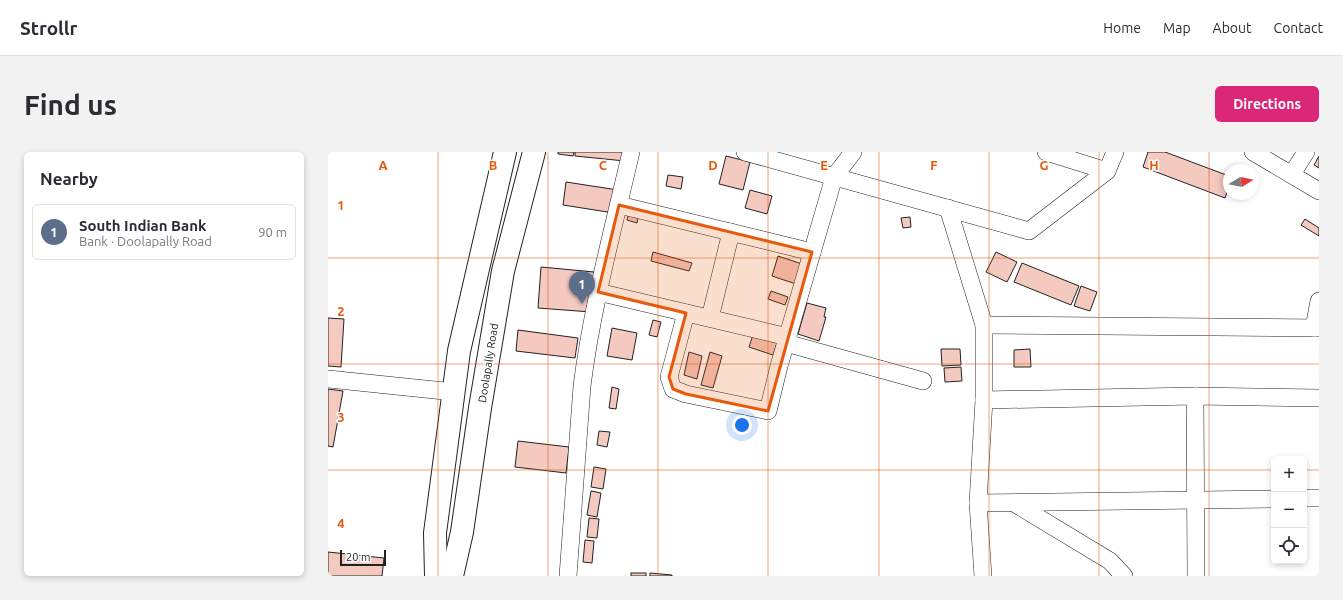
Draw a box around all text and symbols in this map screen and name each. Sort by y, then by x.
text: Strollr [20,17,77,39]
text: Home [1103,20,1141,36]
text: Map [1163,20,1191,36]
text: About [1213,20,1252,36]
text: Contact [1274,20,1323,36]
button: Directions [1215,86,1319,122]
text: Find us [24,89,117,120]
text: A [378,158,388,172]
text: B [489,158,498,172]
text: C [599,158,608,172]
text: D [708,158,718,172]
text: E [820,158,828,172]
text: F [930,158,938,172]
text: G [1040,158,1049,172]
text: H [1149,158,1159,172]
north arrow [1223,164,1259,200]
text: Nearby [40,169,98,188]
text: 1 [337,198,345,212]
text: South Indian Bank [79,217,206,234]
text: 1 [50,225,58,239]
text: 90 m [258,225,287,239]
text: Bank · Doolapally Road [79,234,212,248]
pin: 1 [569,271,595,304]
text: 2 [337,304,345,318]
street label: Doolapally Road [476,322,500,404]
text: 3 [337,410,345,424]
your location [732,415,752,435]
map controls [1271,456,1307,564]
button: + [1271,456,1307,492]
button: − [1271,492,1307,528]
text: 4 [337,516,345,530]
button: locate [1271,528,1307,564]
scale bar [340,548,386,567]
text: 20 m [346,551,370,563]

